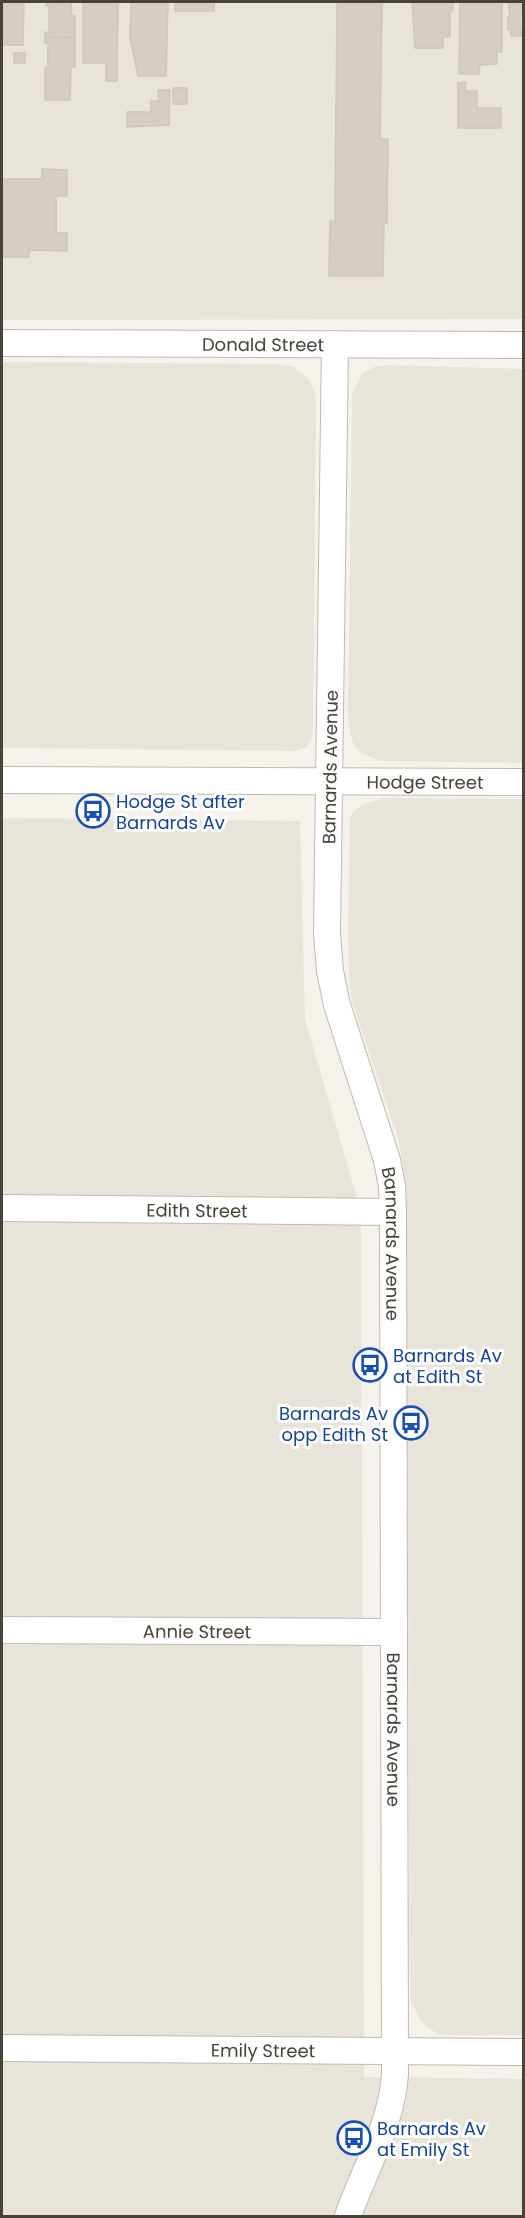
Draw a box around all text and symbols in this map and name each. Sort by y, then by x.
street label: Donald Street [202,331,324,357]
street label: Barnards Avenue [316,690,344,844]
street label: Hodge Street [366,769,484,794]
place label: Hodge St after Barnards Av [116,789,245,835]
bus stop icon: Hodge St after Barnards Av [75,793,111,829]
street label: Barnards Avenue [376,1165,406,1321]
street label: Edith Street [146,1197,248,1223]
place label: Barnards Av at Edith St [393,1343,502,1389]
bus stop icon: Barnards Av at Edith St [352,1347,388,1383]
place label: Barnards Av opp Edith St [279,1401,388,1447]
bus stop icon: Barnards Av opp Edith St [393,1405,429,1441]
street label: Annie Street [143,1618,251,1644]
street label: Barnards Avenue [382,1653,407,1807]
street label: Emily Street [211,2037,315,2063]
place label: Barnards Av at Emily St [377,2116,486,2162]
bus stop icon: Barnards Av at Emily St [336,2120,372,2156]

